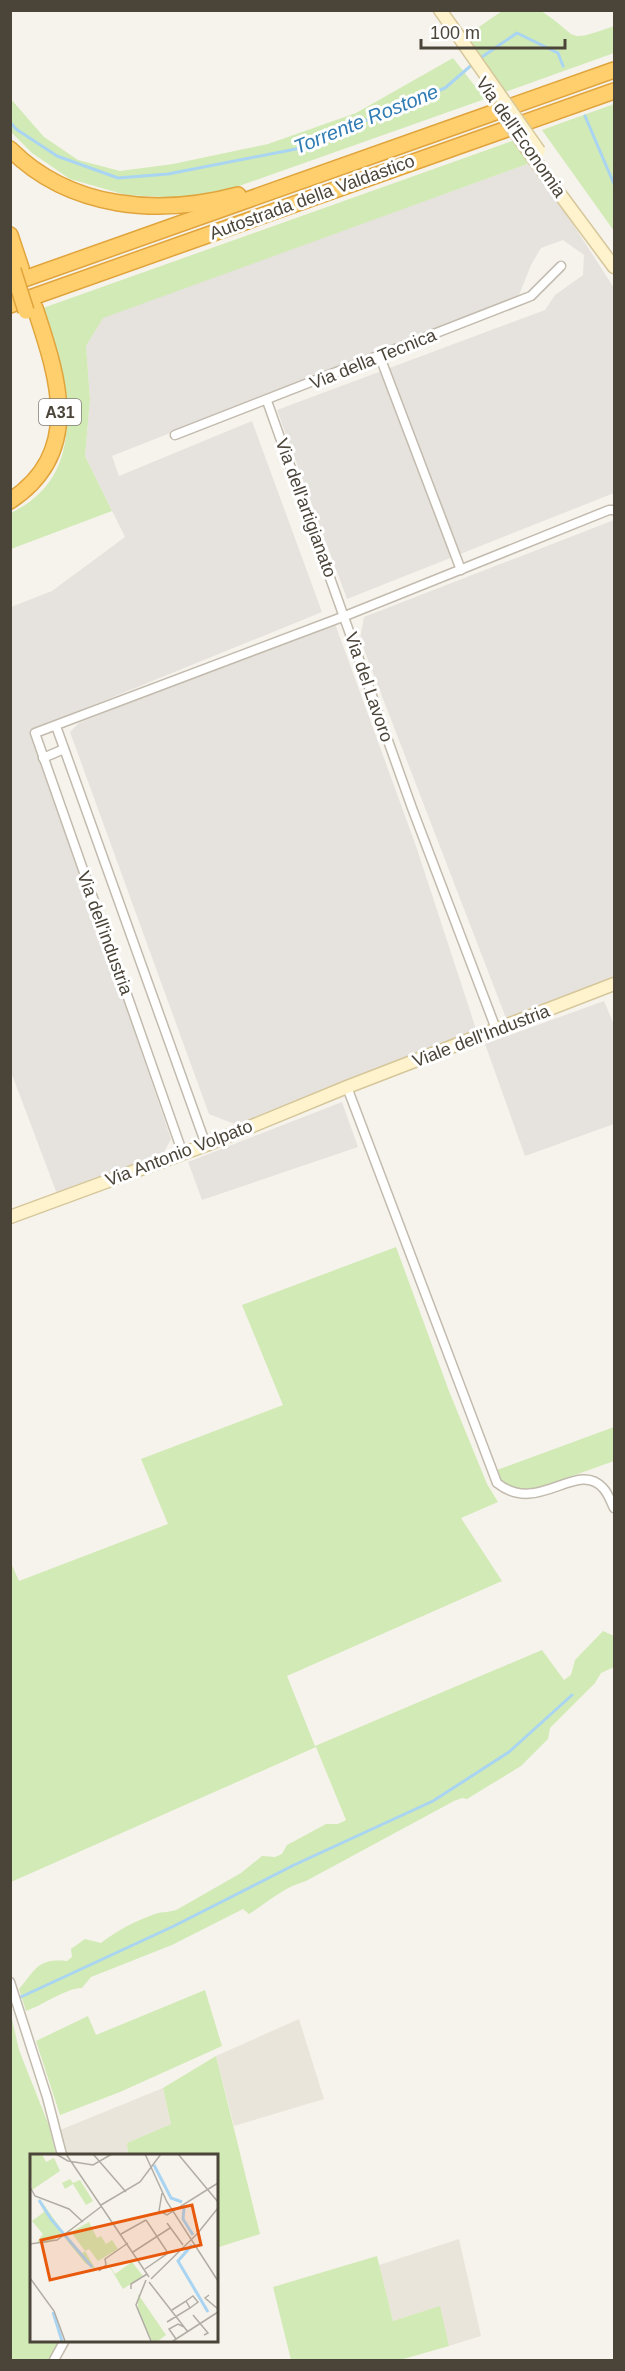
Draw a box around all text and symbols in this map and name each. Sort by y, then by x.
scale bar [421,12,565,50]
text: 100 m [430,23,480,43]
street label: Via dell'Economia [472,73,571,202]
water label: Torrente Rostone [291,80,441,158]
street label: Autostrada della Valdastico [207,151,417,243]
street label: Via della Tecnica [307,324,440,393]
road number: A31 [39,399,81,425]
street label: Via dell'artigianato [272,436,340,580]
street label: Via del Lavoro [341,629,397,745]
street label: Via dell'industria [73,868,137,999]
street label: Viale dell'Industria [410,1000,553,1071]
street label: Via Antonio Volpato [103,1116,255,1190]
inset map [30,2154,218,2341]

